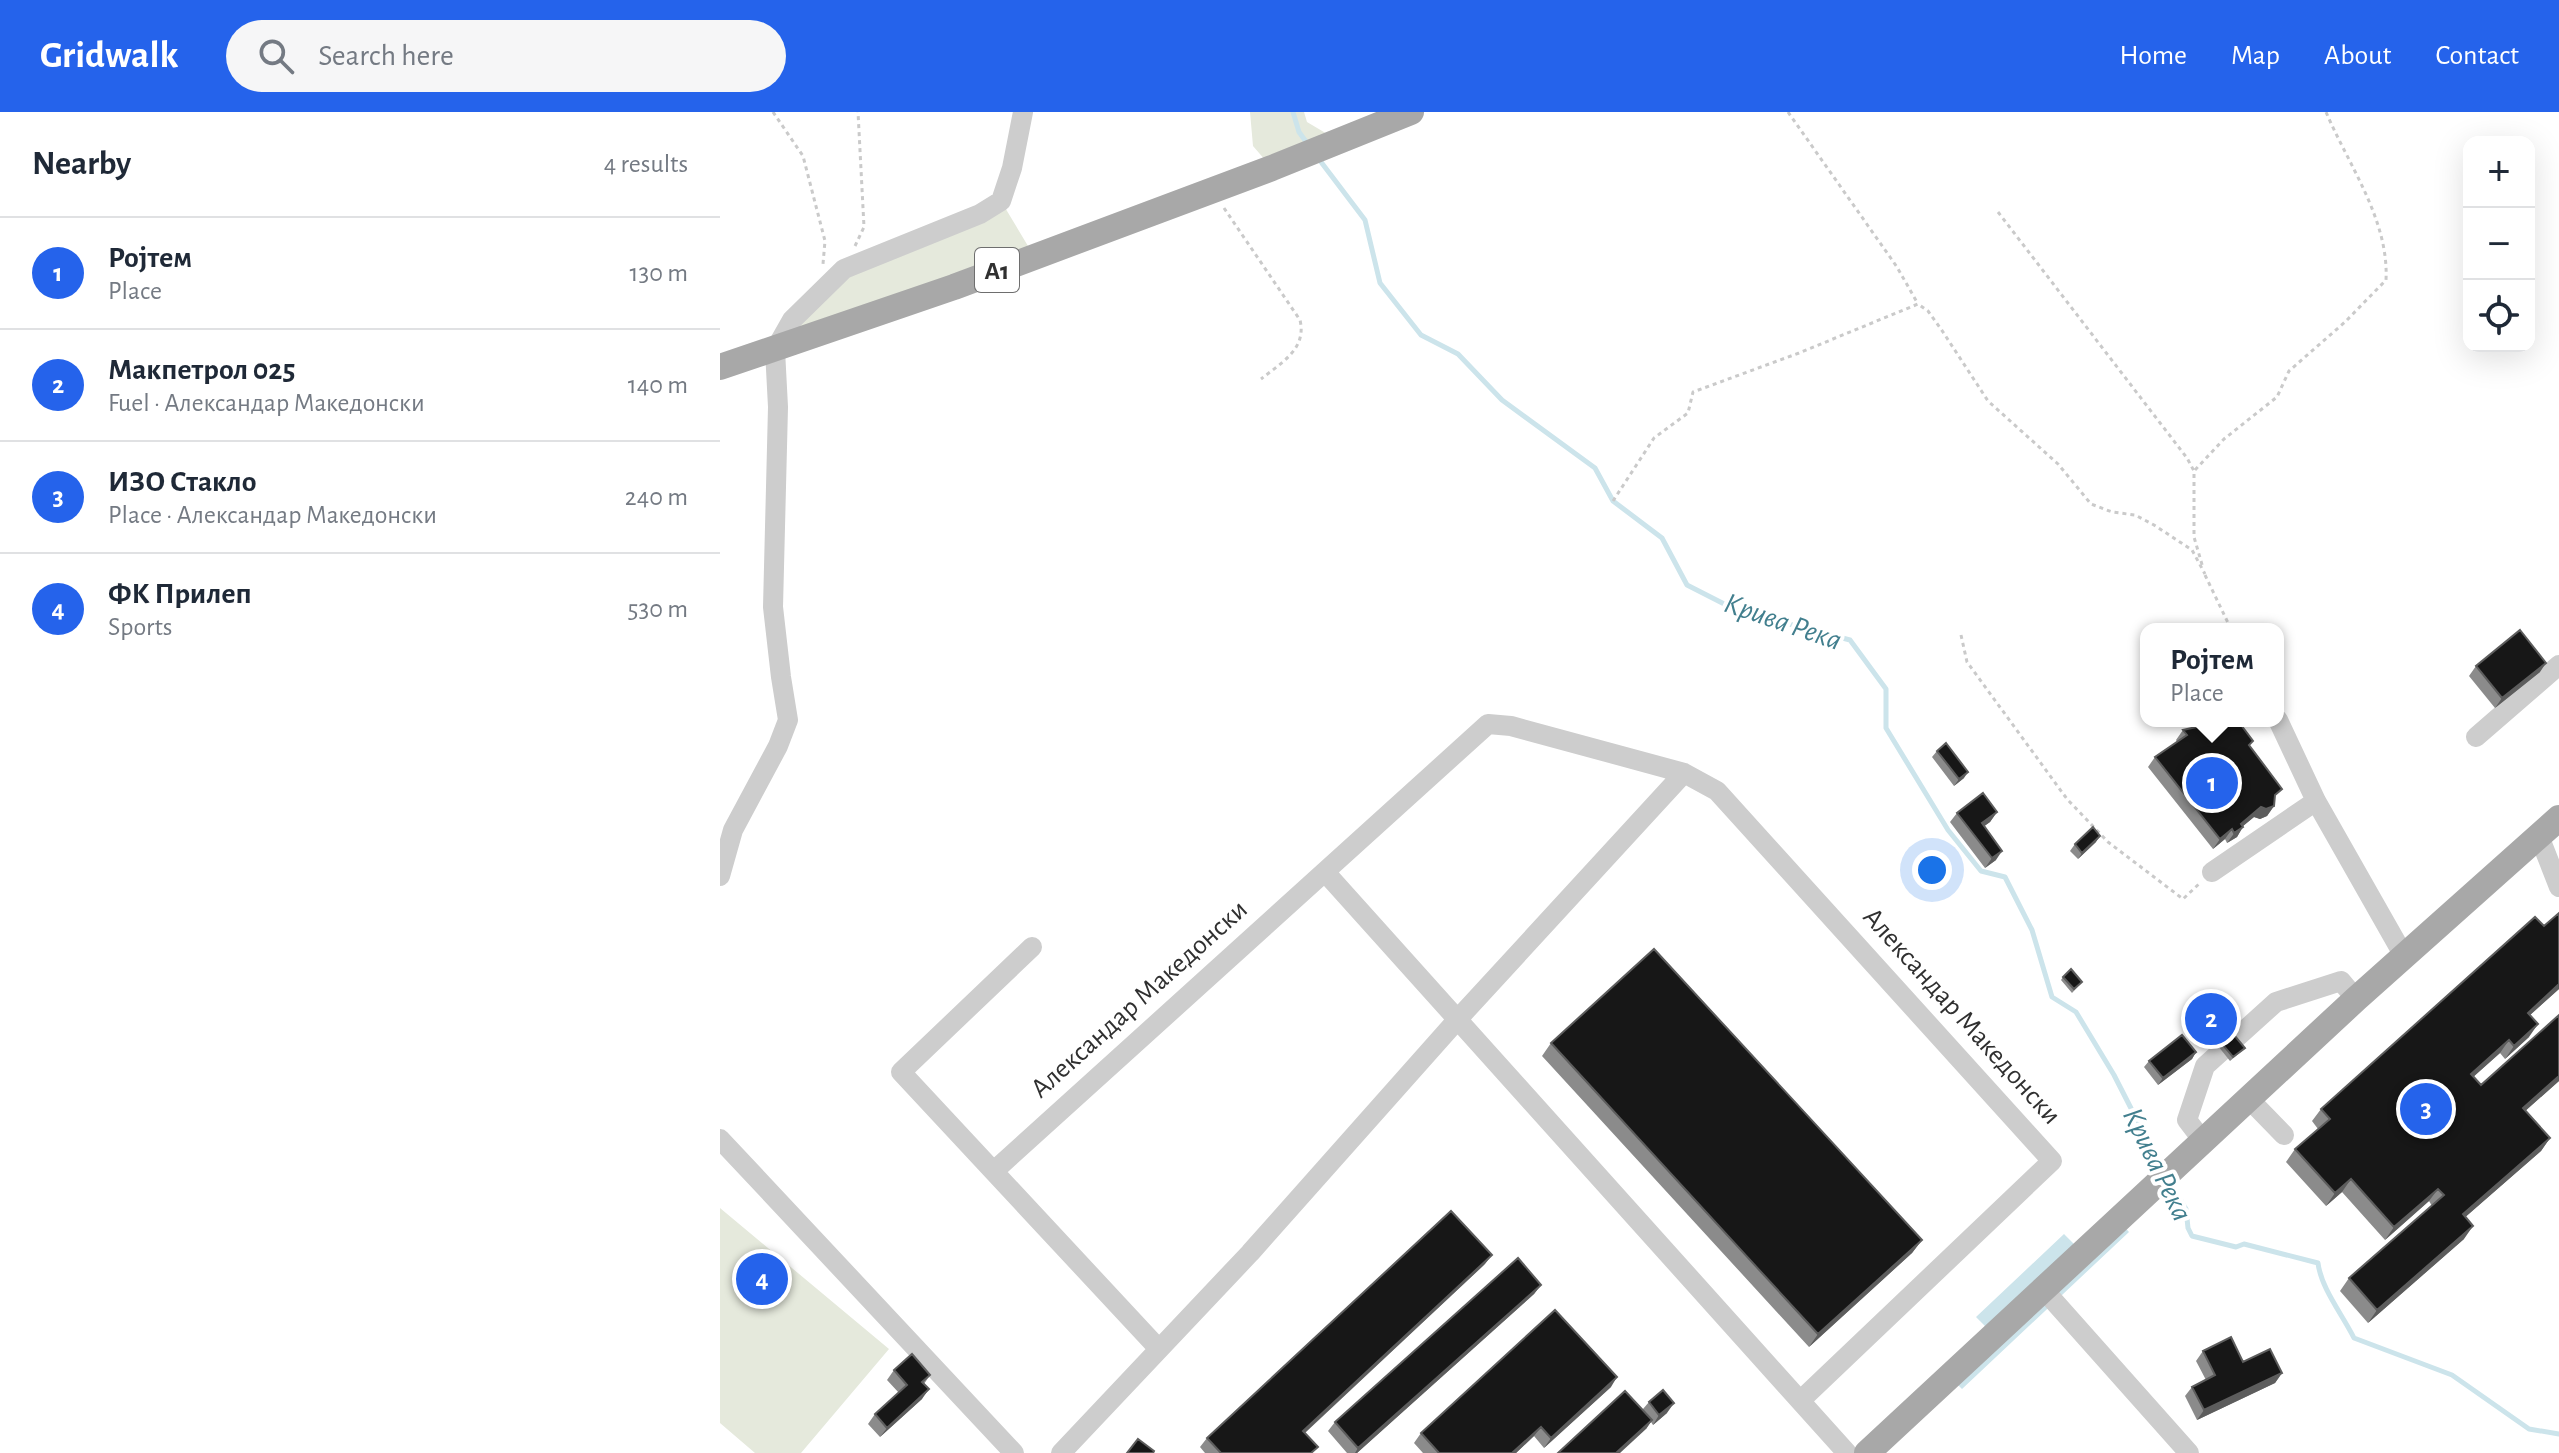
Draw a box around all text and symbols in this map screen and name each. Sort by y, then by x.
search box [226,20,786,92]
icon: search [254,34,298,78]
text: Gridwalk [40,37,178,75]
text: Search here [318,41,454,71]
text: Home [2120,42,2187,70]
text: Map [2231,42,2280,70]
text: About [2324,42,2392,70]
text: Contact [2436,42,2519,70]
map controls [2463,136,2535,352]
button: + [2463,136,2535,208]
text: Nearby [32,147,131,181]
text: 4 results [604,151,688,177]
button: − [2463,208,2535,280]
text: Ројтем [108,243,192,273]
road number: A1 [975,248,1019,292]
text: 1 [53,260,63,286]
text: 130 m [630,260,688,286]
text: Place [108,278,162,304]
button: locate [2463,280,2535,352]
text: Макпетрол 025 [108,355,295,385]
text: 2 [52,372,64,398]
text: 140 m [628,372,688,398]
text: Fuel · Александар Македонски [108,390,425,416]
text: ИЗО Стакло [108,467,256,497]
text: 3 [52,484,64,510]
text: 240 m [625,484,688,510]
text: Place · Александар Македонски [108,502,437,528]
text: ФК Прилеп [108,579,252,609]
water label: Крива Река [1720,588,1845,656]
text: 4 [51,596,65,622]
text: 530 m [628,596,688,622]
text: Sports [108,614,172,640]
popup [2140,623,2284,727]
text: Ројтем [2170,645,2254,675]
text: Place [2170,680,2224,706]
pin: 1 [2186,753,2238,813]
your location [1912,850,1952,890]
street label: Александар Македонски [1026,895,1253,1104]
street label: Александар Македонски [1857,903,2066,1130]
pin: 2 [2185,989,2237,1049]
pin: 3 [2400,1079,2452,1139]
water label: Крива Река [2117,1103,2197,1226]
pin: 4 [736,1249,788,1309]

